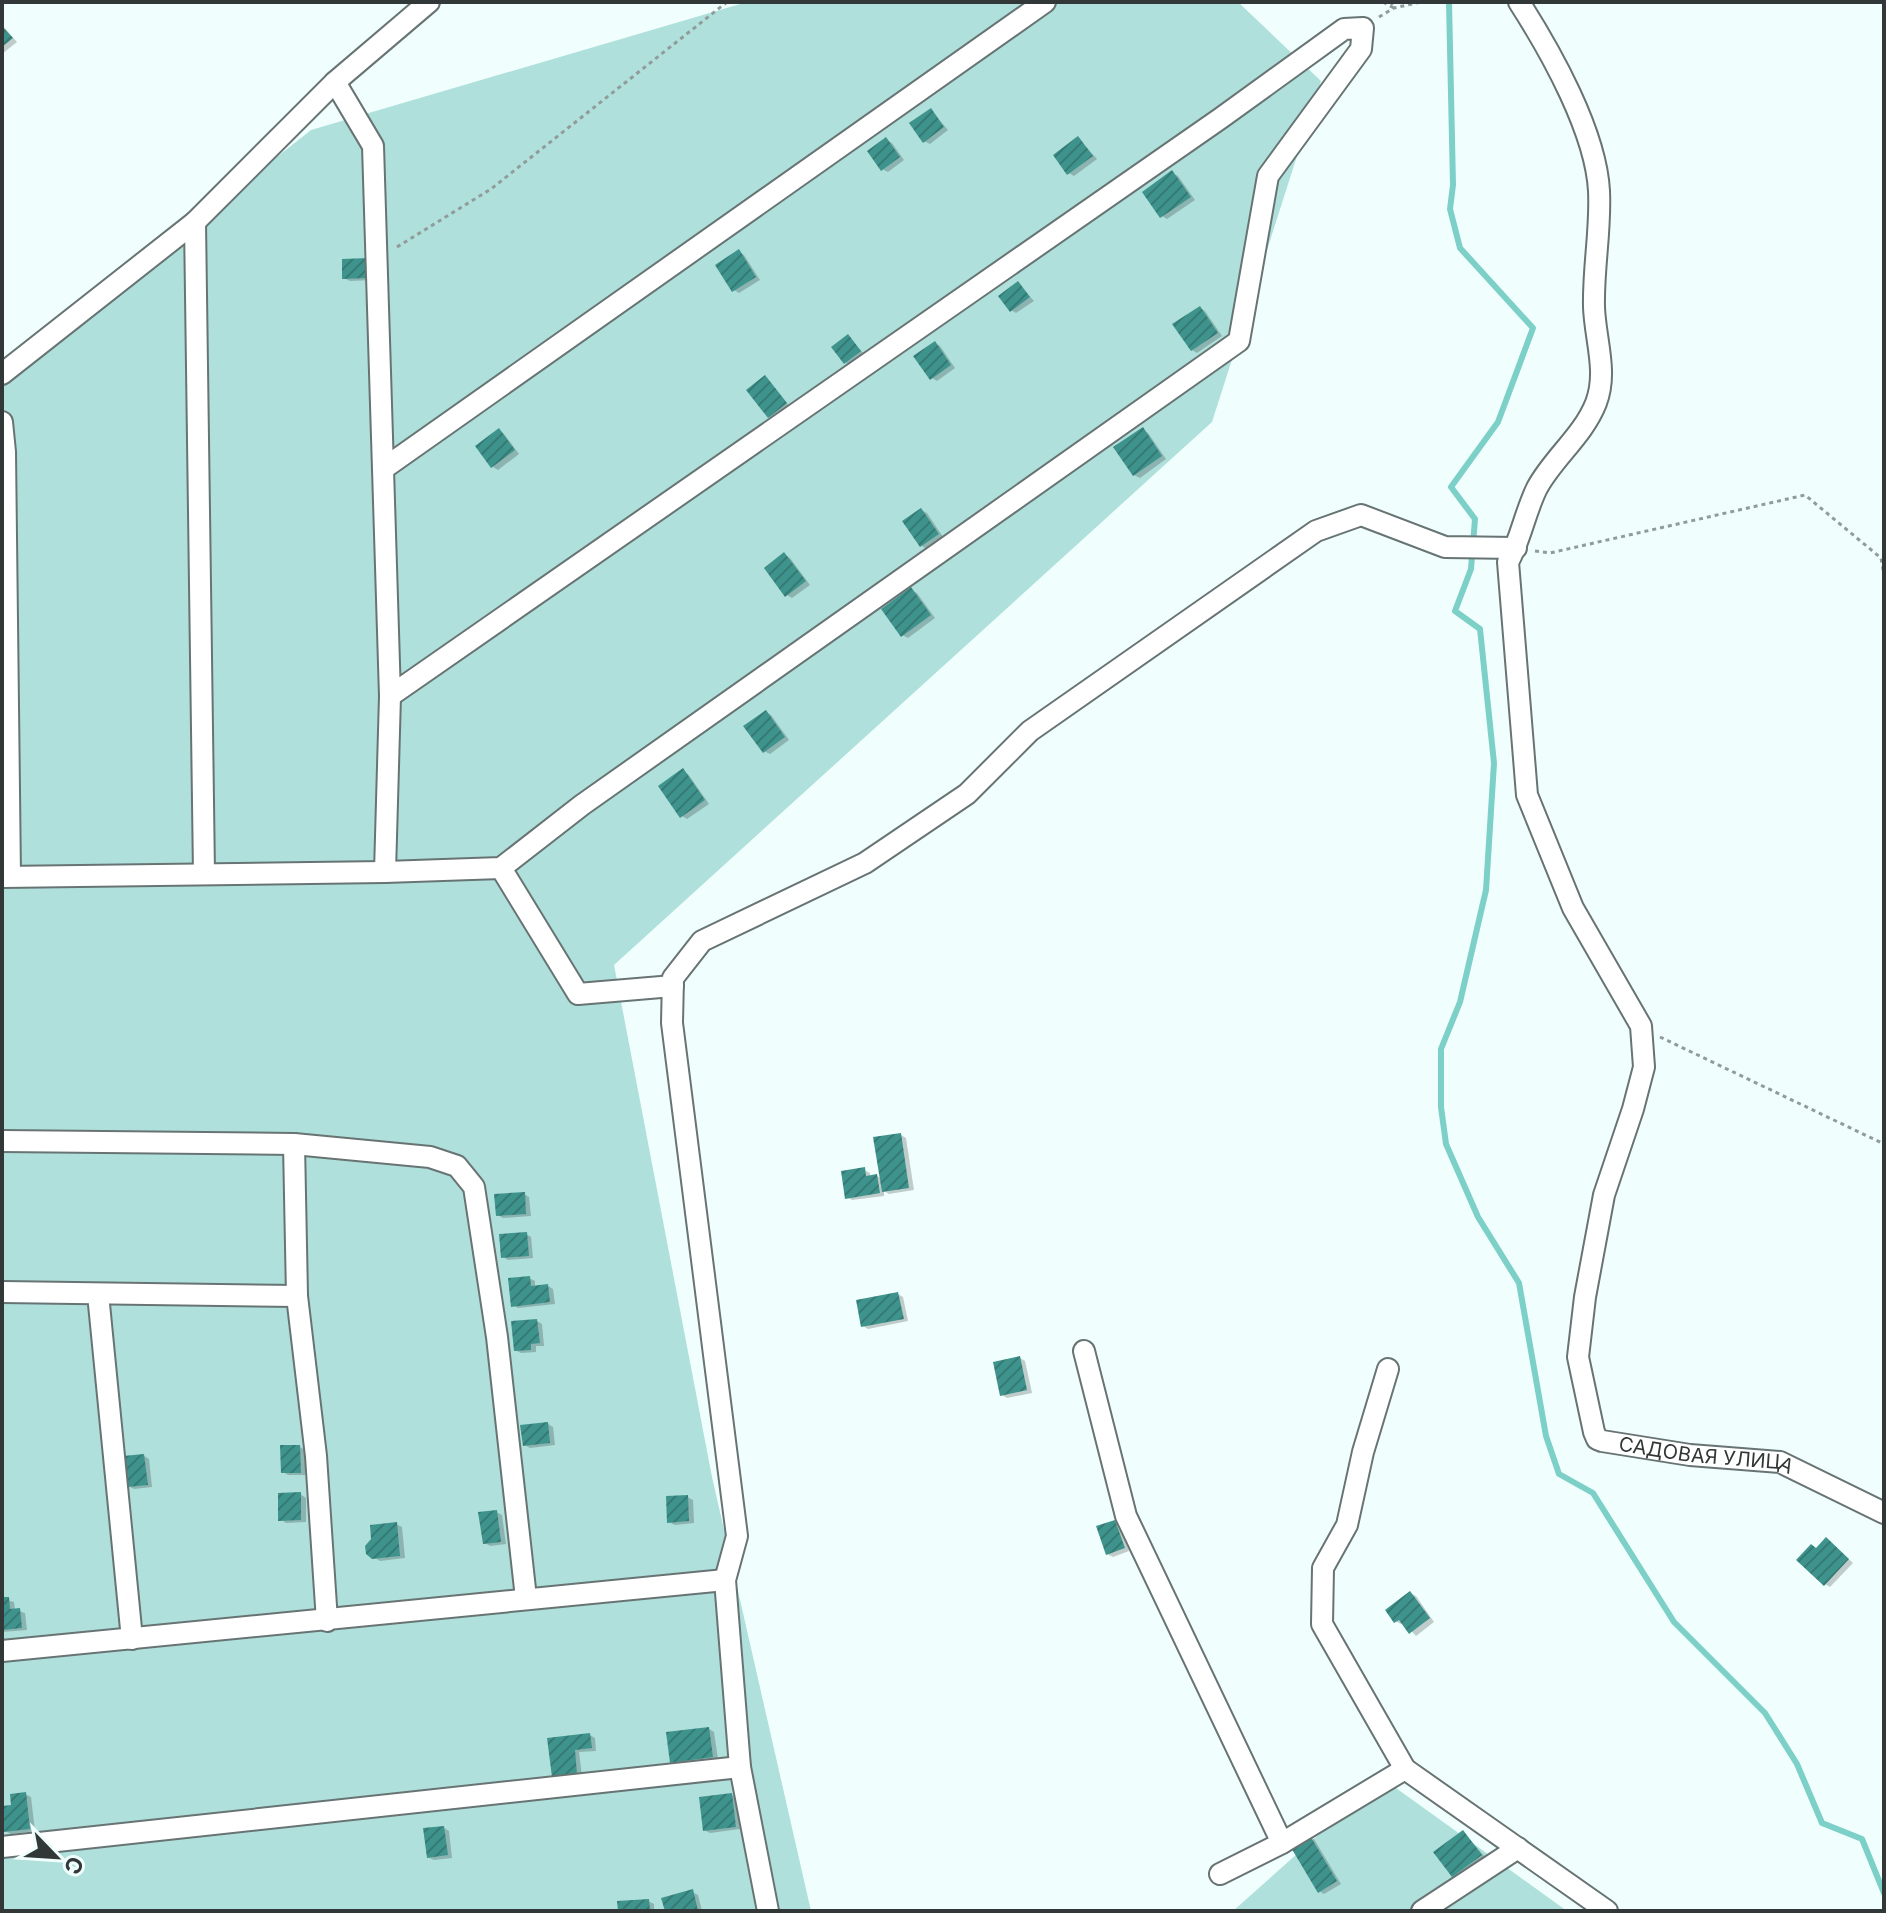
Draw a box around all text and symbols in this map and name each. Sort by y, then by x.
street label: САДОВАЯ УЛИЦА [1617,1432,1798,1479]
north arrow [16,1817,96,1897]
text: С [59,1853,89,1878]

